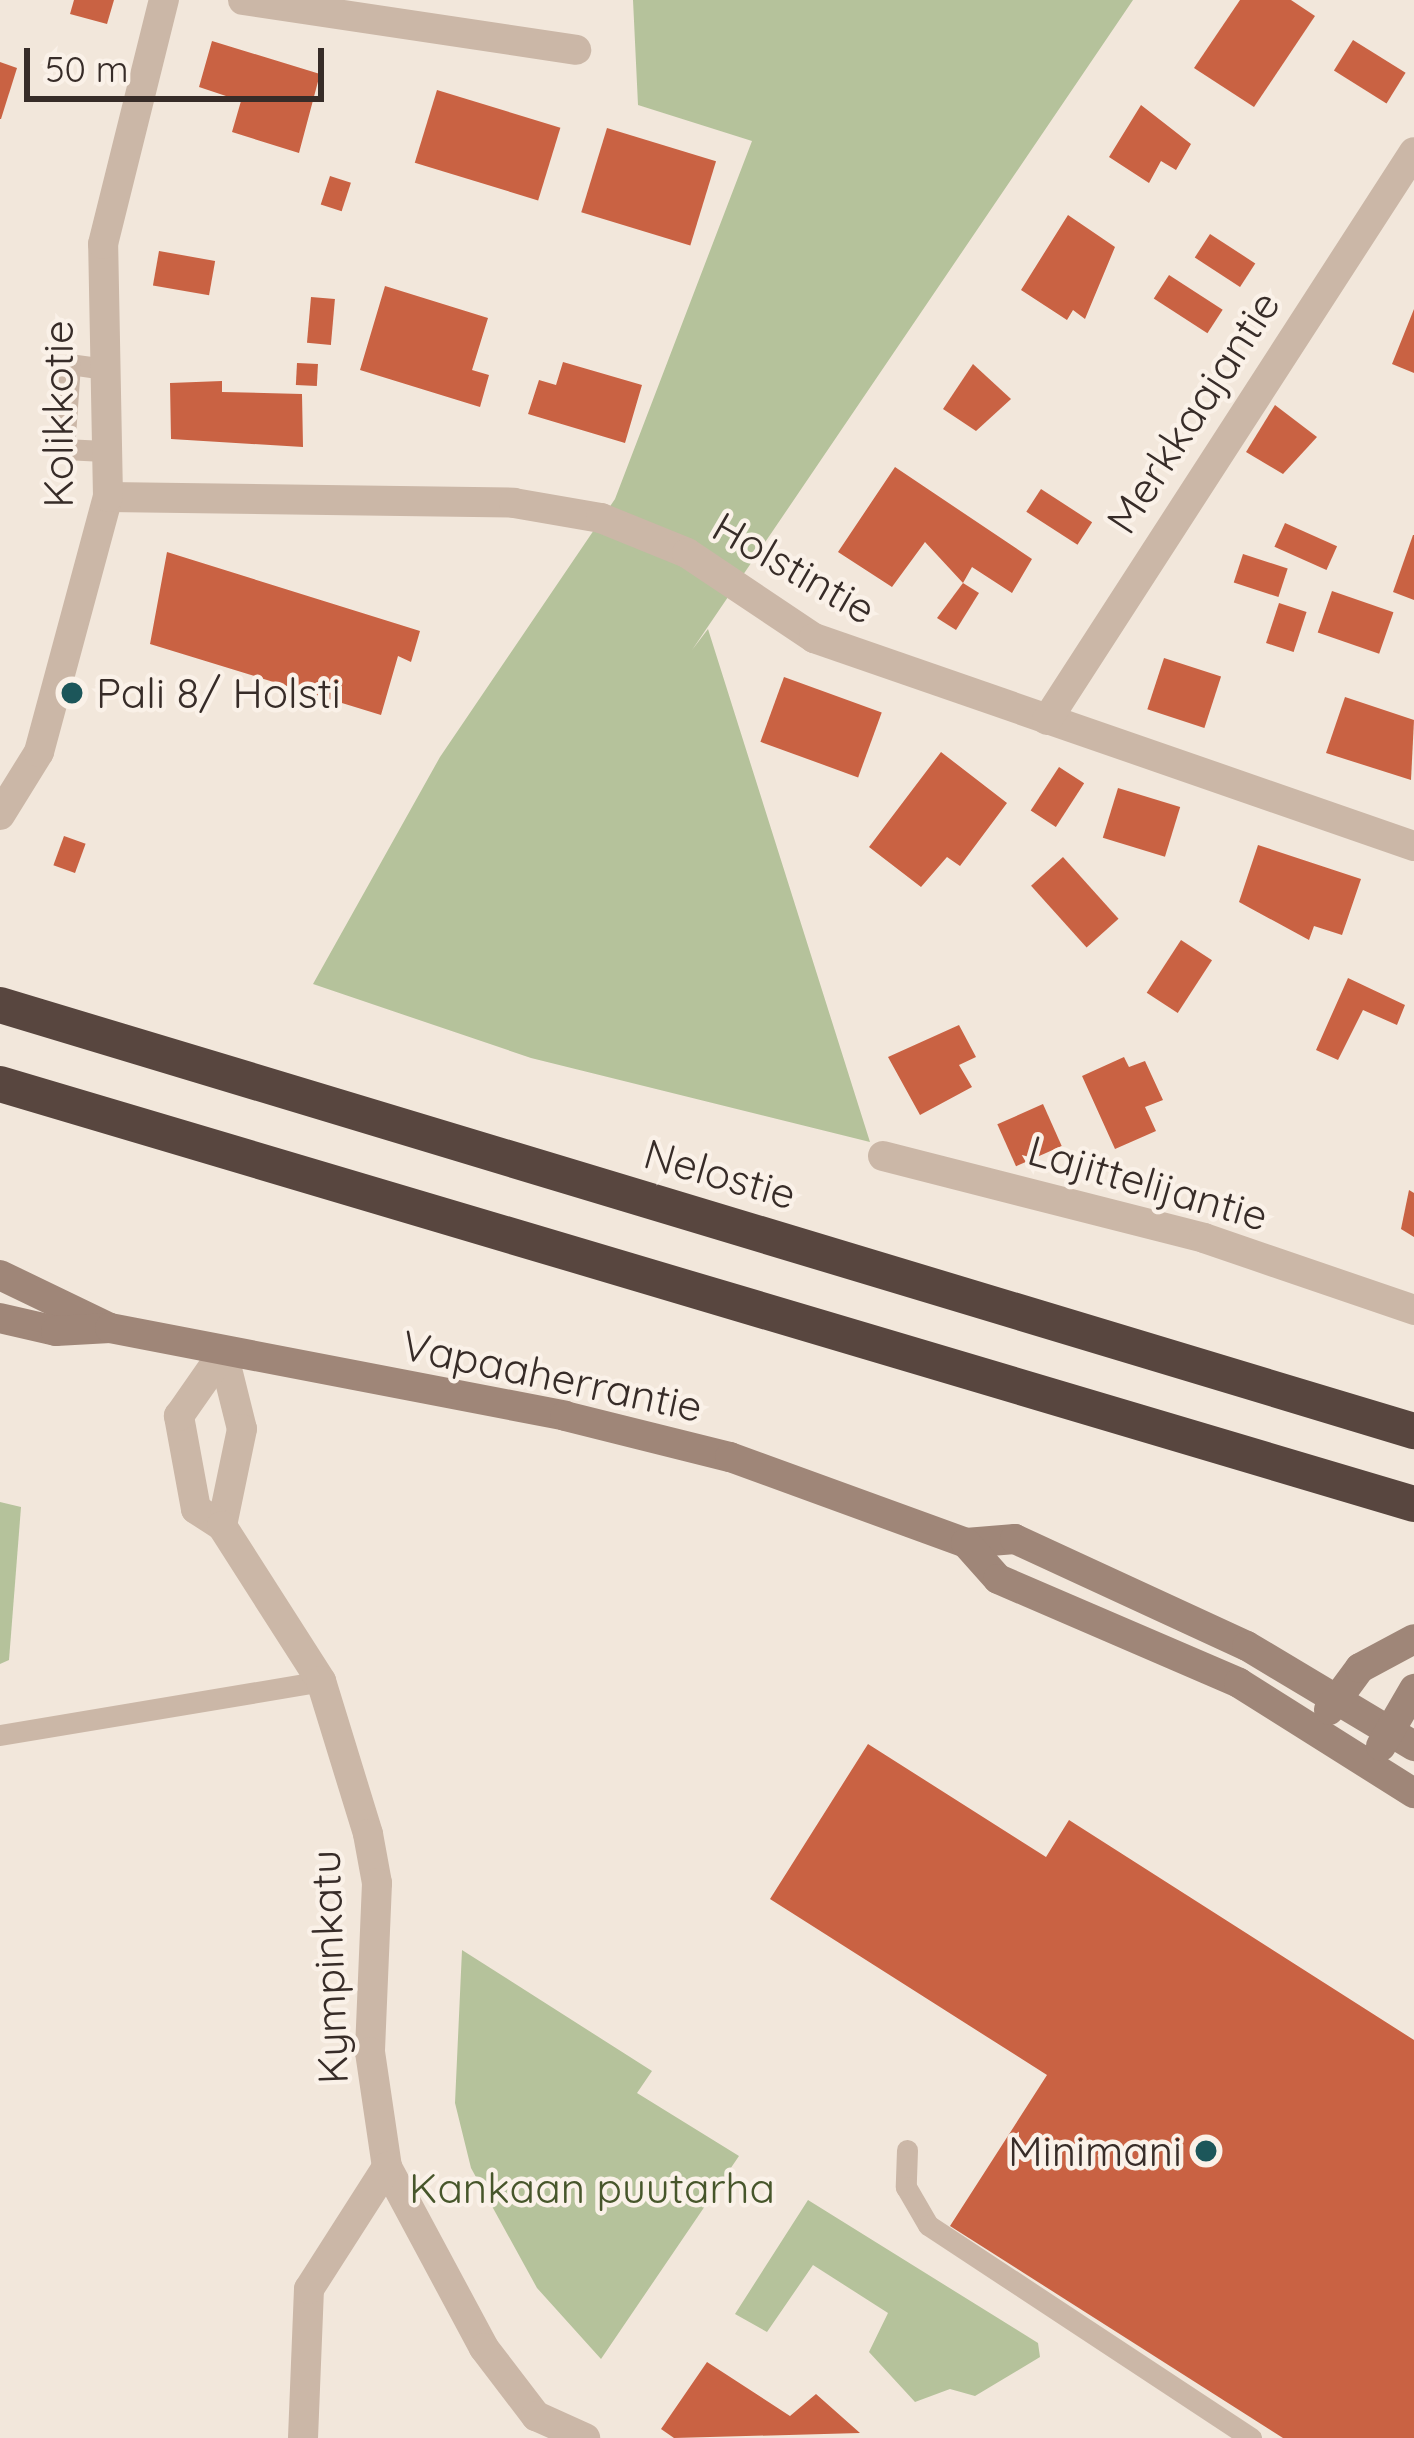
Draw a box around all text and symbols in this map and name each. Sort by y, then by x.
scale bar [30,24,330,98]
text: 50 m [45,46,129,91]
street label: Merkkaajantie [1096,281,1290,543]
street label: Kolikkotie [33,320,83,508]
street label: Holstintie [704,501,884,635]
place label: Pali 8/ Holsti [96,668,341,718]
marker: Pali 8/ Holsti [59,680,85,706]
street label: Lajittelijantie [1022,1125,1274,1241]
street label: Nelostie [638,1128,802,1220]
street label: Vapaaherrantie [397,1320,707,1432]
street label: Kympinkatu [300,1849,358,2085]
place label: Minimani [1008,2126,1182,2176]
marker: Minimani [1193,2138,1219,2164]
park label: Kankaan puutarha [409,2163,775,2213]

